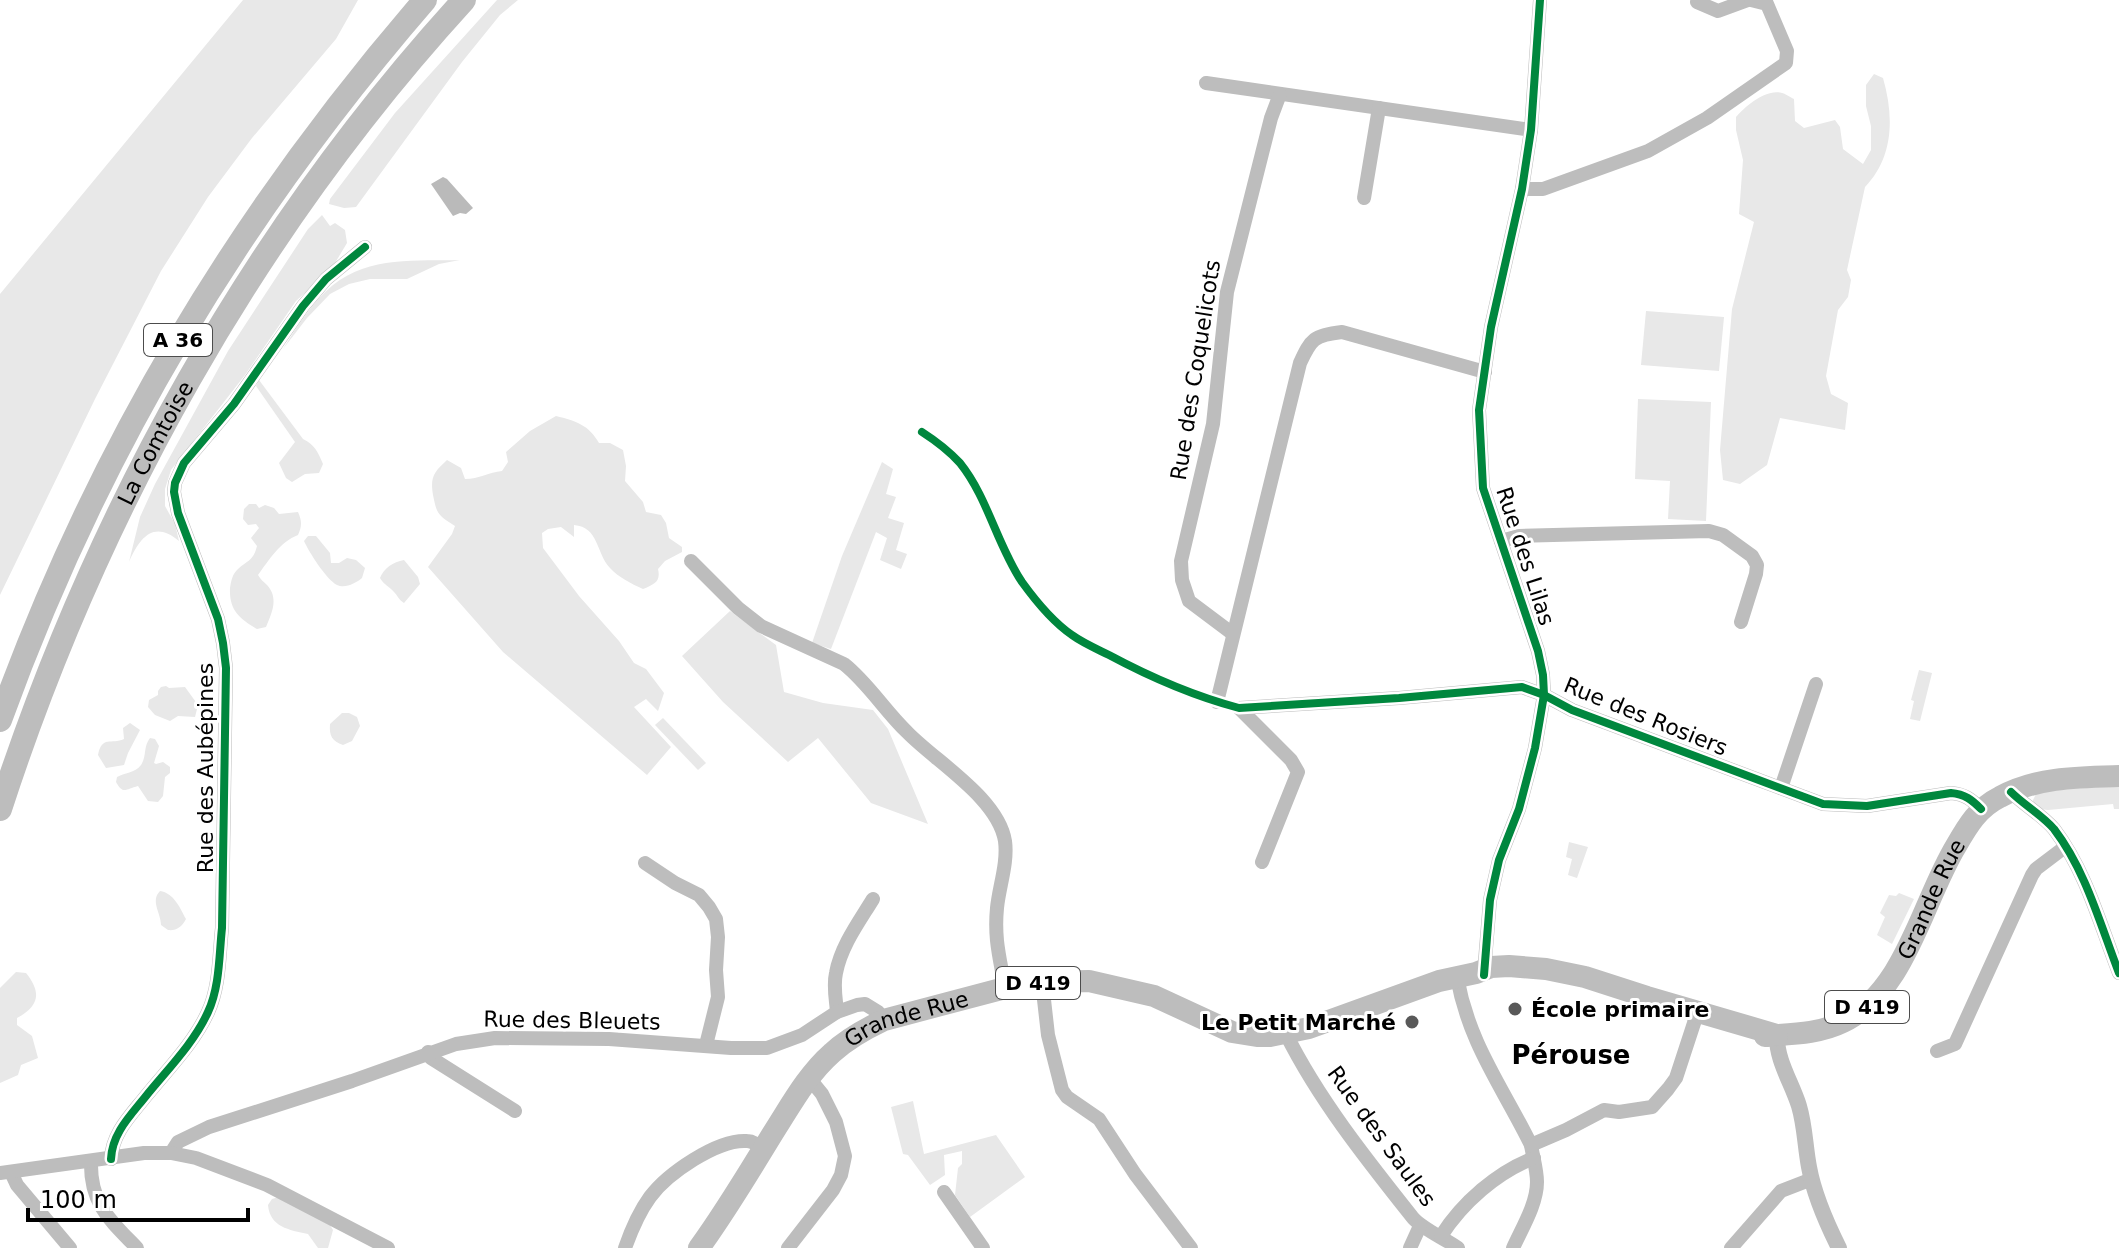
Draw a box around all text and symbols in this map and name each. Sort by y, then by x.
street label: Rue des Coquelicots [1166,258,1225,482]
road number: A 36 [144,324,212,356]
street label: La Comtoise [113,377,198,509]
street label: Rue des Lilas [1491,484,1560,629]
street label: Rue des Aubépines [193,663,218,873]
street label: Rue des Rosiers [1560,672,1731,761]
street label: Grande Rue [1892,835,1970,964]
road number: D 419 [996,967,1080,999]
street label: Grande Rue [840,986,971,1052]
road number: D 419 [1825,991,1909,1023]
place label: École primaire [1531,997,1710,1022]
marker: École primaire [1506,1000,1524,1018]
street label: Rue des Bleuets [483,1006,661,1035]
place label: Le Petit Marché [1201,1010,1396,1035]
marker: Le Petit Marché [1403,1013,1421,1031]
district label: Pérouse [1512,1040,1631,1070]
street label: Rue des Saules [1322,1061,1441,1211]
scale bar [28,1172,248,1222]
text: 100 m [40,1186,117,1214]

